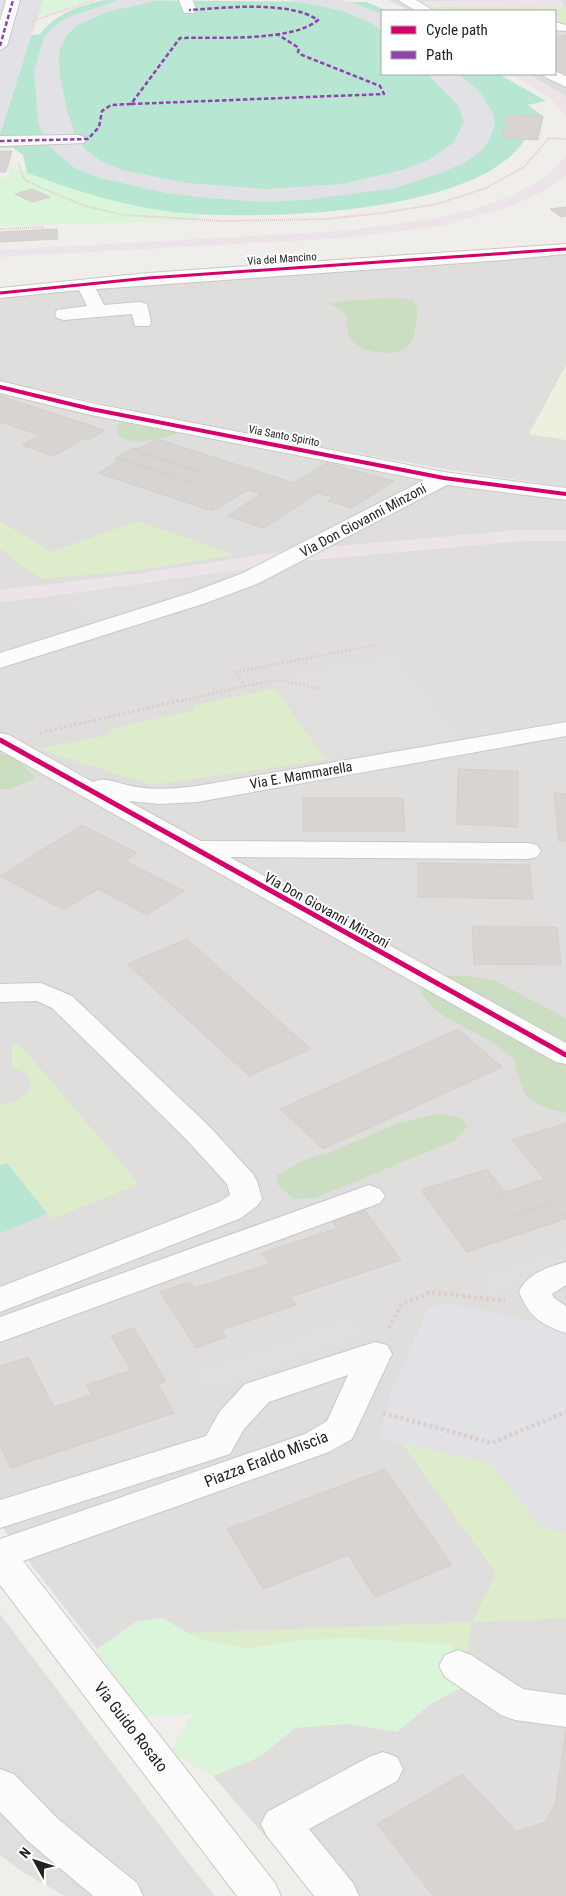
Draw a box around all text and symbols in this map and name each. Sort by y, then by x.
legend [381,10,556,75]
text: Cycle path [426,21,488,39]
text: Path [426,46,453,64]
street label: Via del Mancino [247,250,318,268]
street label: Via Santo Spirito [247,423,321,449]
street label: Via Don Giovanni Minzoni [297,480,429,560]
street label: Via E. Mammarella [249,758,353,792]
street label: Via Don Giovanni Minzoni [262,869,392,951]
street label: Piazza Eraldo Miscia [202,1427,330,1491]
street label: Via Guido Rosato [90,1678,172,1776]
north arrow [10,1836,60,1886]
text: N [16,1844,34,1861]

